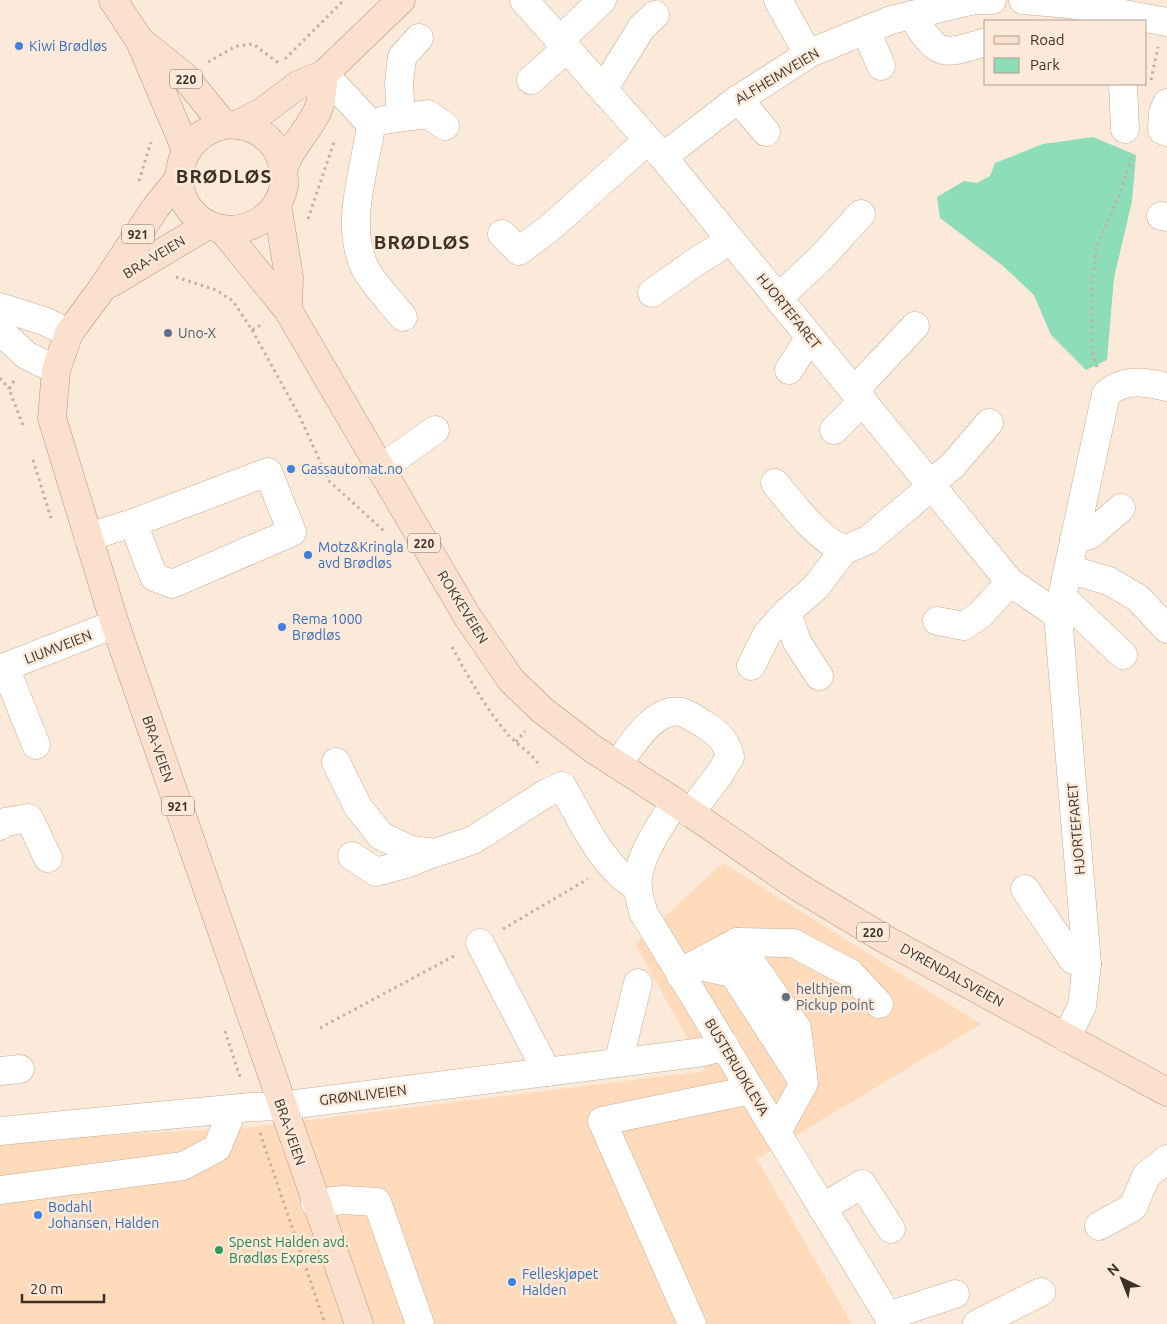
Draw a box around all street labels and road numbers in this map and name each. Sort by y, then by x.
street label: ALFHEIMVEIEN [732,45,822,107]
road number: 220 [170,70,202,88]
road number: 921 [122,224,154,243]
street label: BRA-VEIEN [120,232,188,282]
street label: HJORTEFARET [754,270,824,352]
road number: 220 [408,534,440,552]
street label: ROKKEVEIEN [434,568,492,646]
street label: LIUMVEIEN [22,627,94,667]
street label: BRA-VEIEN [139,714,177,784]
street label: HJORTEFARET [1064,782,1088,876]
road number: 921 [162,796,194,816]
road number: 220 [857,922,889,942]
street label: DYRENDALSVEIEN [897,940,1007,1010]
street label: BUSTERUDKLEVA [702,1016,772,1118]
street label: GRØNLIVEIEN [318,1082,408,1108]
street label: BRA-VEIEN [271,1097,309,1167]

